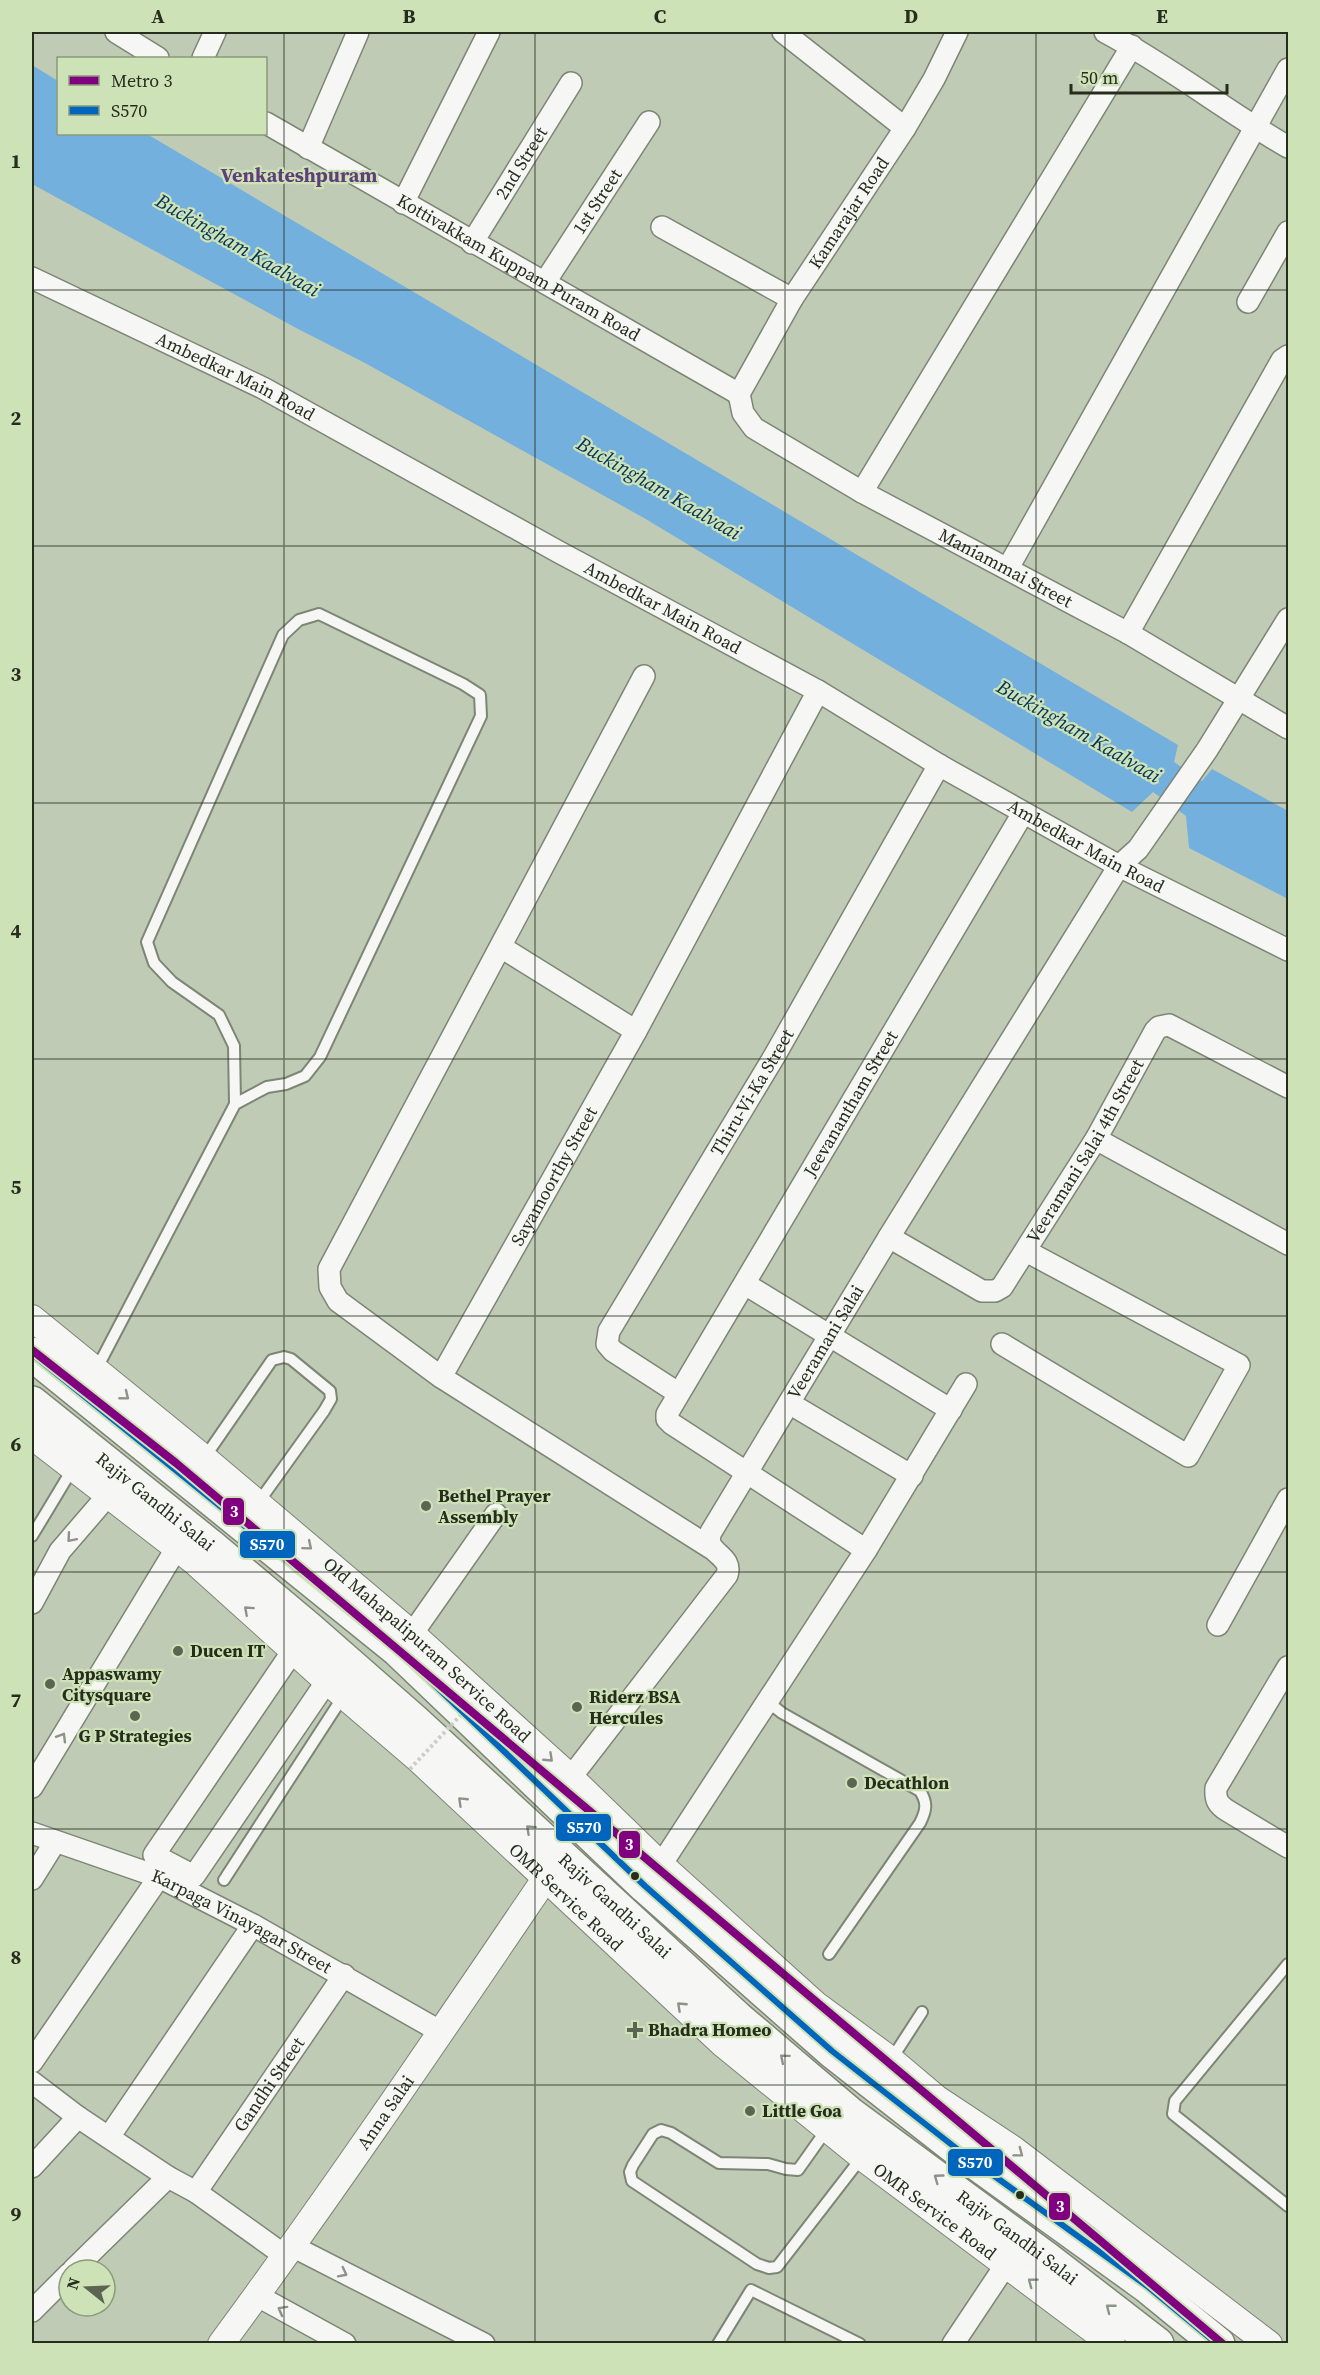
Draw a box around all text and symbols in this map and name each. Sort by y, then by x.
text: A [151,2,165,30]
text: B [402,2,416,30]
text: C [654,2,666,30]
text: D [904,2,918,30]
text: E [1156,2,1168,30]
legend [57,57,267,135]
scale bar [1071,57,1227,95]
text: 50 m [1080,65,1118,90]
text: Metro 3 [111,68,172,93]
text: S570 [111,98,147,123]
street label: 2nd Street [489,122,553,204]
text: 1 [11,147,21,175]
street label: Kamarajar Road [802,152,895,274]
district label: Venkateshpuram [221,161,377,189]
street label: 1st Street [566,164,627,239]
water label: Buckingham Kaalvaai [150,186,325,303]
street label: Kottivakkam Kuppam Puram Road [392,188,645,347]
street label: Ambedkar Main Road [152,326,320,426]
text: 2 [11,404,22,432]
water label: Buckingham Kaalvaai [571,429,746,546]
street label: Maniammai Street [934,522,1077,613]
street label: Ambedkar Main Road [580,555,746,660]
text: 3 [11,660,22,688]
water label: Buckingham Kaalvaai [991,672,1166,789]
street label: Ambedkar Main Road [1003,793,1169,899]
text: 4 [11,917,22,945]
street label: Thiru-Vi-Ka Street [704,1024,799,1160]
street label: Jeevanantham Street [797,1026,903,1182]
street label: Veeramani Salai 4th Street [1020,1054,1149,1248]
street label: Sayamoorthy Street [504,1102,603,1250]
text: 5 [11,1173,22,1201]
street label: Veeramani Salai [781,1280,869,1404]
one-way arrow [118,1388,129,1399]
text: 6 [11,1430,22,1458]
street label: Rajiv Gandhi Salai [91,1446,220,1557]
place label: Bethel Prayer Assembly [438,1483,551,1529]
line badge: 3 [222,1497,245,1526]
marker: Bethel Prayer Assembly [419,1499,433,1513]
text: 3 [230,1500,239,1522]
line badge: S570 [239,1530,296,1559]
one-way arrow [67,1532,78,1542]
text: S570 [250,1533,285,1555]
one-way arrow [301,1539,312,1550]
street label: Old Mahapalipuram Service Road [318,1551,537,1748]
one-way arrow [244,1606,255,1617]
place label: Ducen IT [190,1638,266,1663]
marker: Ducen IT [171,1644,185,1658]
place label: Appaswamy Citysquare [62,1661,162,1707]
marker: Appaswamy Citysquare [43,1677,57,1691]
place label: Riderz BSA Hercules [589,1684,681,1730]
text: 7 [11,1686,22,1714]
marker: Riderz BSA Hercules [570,1700,584,1714]
marker: G P Strategies [128,1709,142,1723]
place label: G P Strategies [78,1723,192,1748]
one-way arrow [55,1733,67,1743]
one-way arrow [542,1751,553,1762]
place label: Decathlon [864,1770,949,1795]
marker: Decathlon [845,1776,859,1790]
one-way arrow [459,1797,469,1808]
line badge: S570 [555,1813,612,1842]
text: S570 [567,1816,602,1838]
one-way arrow [527,1825,537,1836]
line badge: 3 [618,1830,641,1859]
text: 3 [625,1833,634,1855]
street label: OMR Service Road [504,1837,629,1957]
street label: Rajiv Gandhi Salai [553,1847,677,1964]
street label: Karpaga Vinayagar Street [149,1862,337,1979]
unlabelled marker [629,1870,641,1882]
text: 8 [11,1943,21,1971]
one-way arrow [678,2002,688,2013]
place label: Bhadra Homeo [648,2017,771,2042]
marker: Bhadra Homeo [626,2021,644,2039]
street label: Gandhi Street [228,2032,310,2137]
one-way arrow [780,2054,791,2065]
street label: Anna Salai [351,2070,420,2154]
place label: Little Goa [762,2098,842,2123]
marker: Little Goa [743,2104,757,2118]
one-way arrow [1012,2146,1023,2157]
line badge: S570 [947,2148,1004,2177]
text: S570 [958,2151,993,2173]
street label: OMR Service Road [868,2157,1002,2265]
one-way arrow [933,2174,944,2185]
street label: Rajiv Gandhi Salai [952,2184,1083,2290]
unlabelled marker [1014,2189,1026,2201]
line badge: 3 [1048,2192,1071,2221]
text: 3 [1056,2195,1065,2217]
text: 9 [11,2200,22,2228]
north arrow [57,2258,117,2318]
one-way arrow [337,2266,348,2277]
text: N [60,2274,85,2292]
one-way arrow [1028,2279,1039,2290]
one-way arrow [1106,2304,1117,2315]
one-way arrow [278,2306,288,2317]

